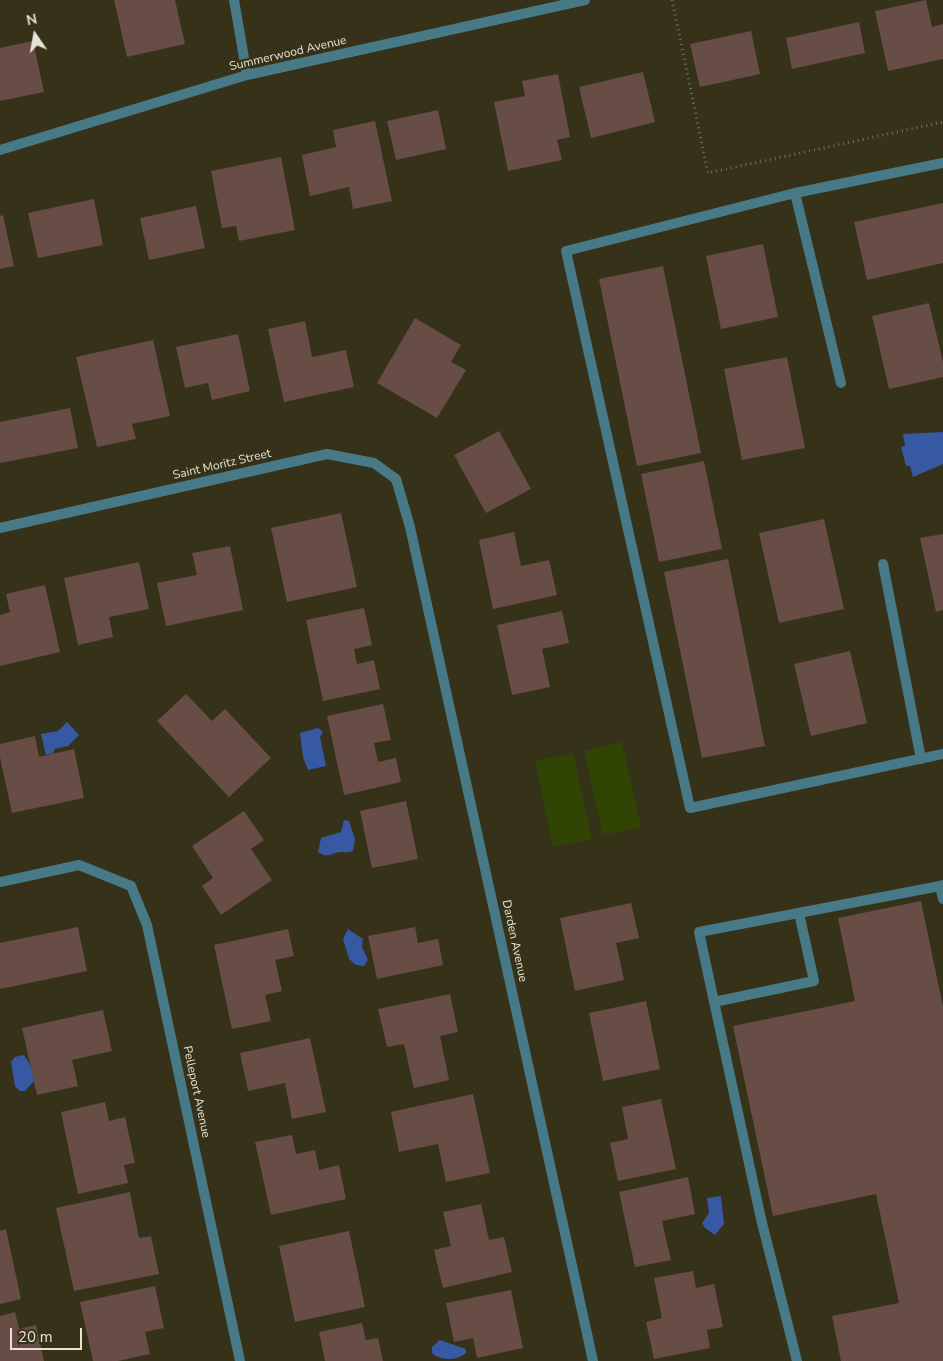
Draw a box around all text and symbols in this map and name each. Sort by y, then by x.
text: N [25,9,39,30]
north arrow [10,10,60,60]
street label: Summerwood Avenue [228,33,348,75]
street label: Saint Moritz Street [172,447,272,483]
street label: Darden Avenue [498,899,530,983]
street label: Pelleport Avenue [179,1045,213,1139]
scale bar [12,1318,85,1350]
text: 20 m [18,1327,53,1347]

